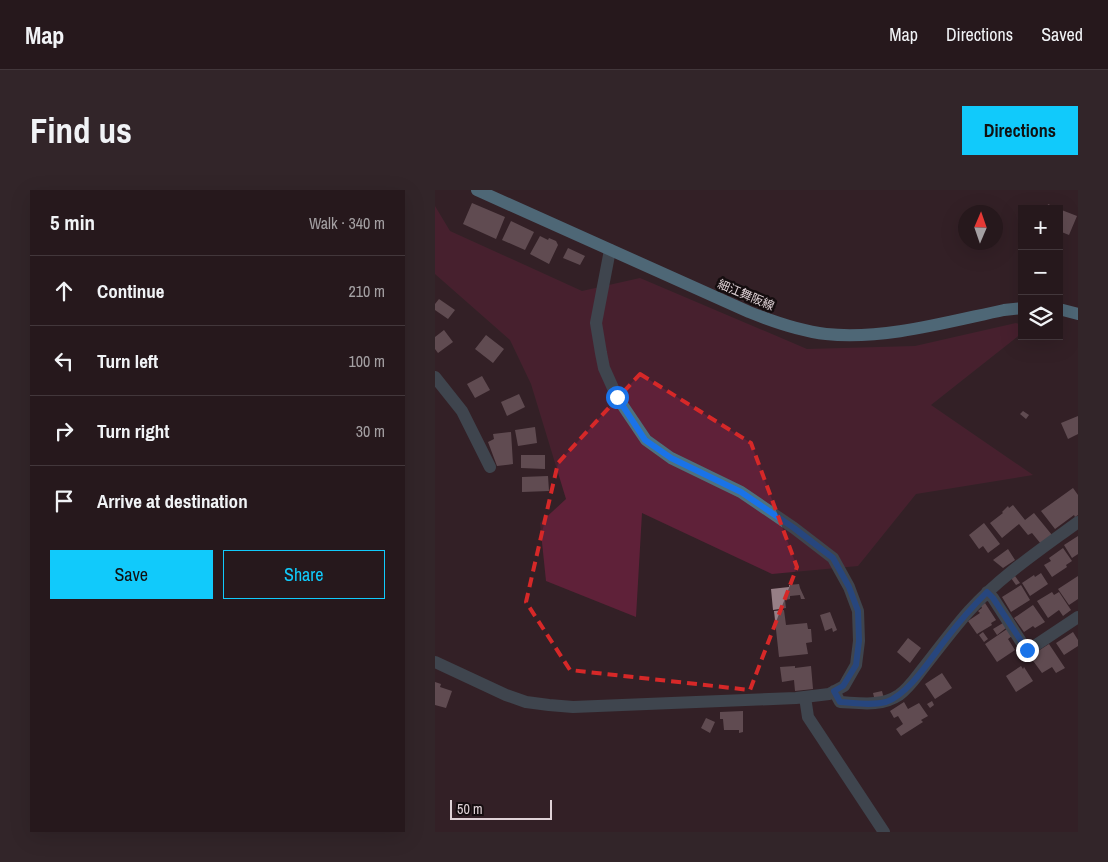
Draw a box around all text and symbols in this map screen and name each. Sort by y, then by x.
text: Map [25,19,64,51]
text: Map [889,22,918,47]
text: Directions [946,22,1013,47]
text: Saved [1041,22,1083,47]
button: Directions [962,106,1078,155]
text: Find us [30,107,132,154]
north arrow [958,205,1003,250]
map controls [1018,205,1063,340]
button: + [1018,205,1063,250]
text: 5 min [50,208,95,237]
text: Walk · 340 m [309,212,385,234]
button: − [1018,250,1063,295]
street label: 細江舞阪線 [715,276,777,314]
icon: ahead [50,277,78,305]
text: Continue [97,278,165,304]
text: 210 m [349,280,385,302]
button: layers [1018,295,1063,340]
icon: left [50,347,78,375]
text: Turn left [97,348,158,374]
text: 100 m [349,350,385,372]
route start [606,386,629,409]
icon: right [50,417,78,445]
text: Turn right [97,418,169,444]
text: 30 m [356,420,385,442]
icon: arrive [50,487,78,515]
text: Arrive at destination [97,488,248,514]
button: Save [50,550,213,599]
button: Share [223,550,385,599]
route end [1016,639,1039,662]
scale bar [450,797,553,820]
text: 50 m [457,800,483,818]

